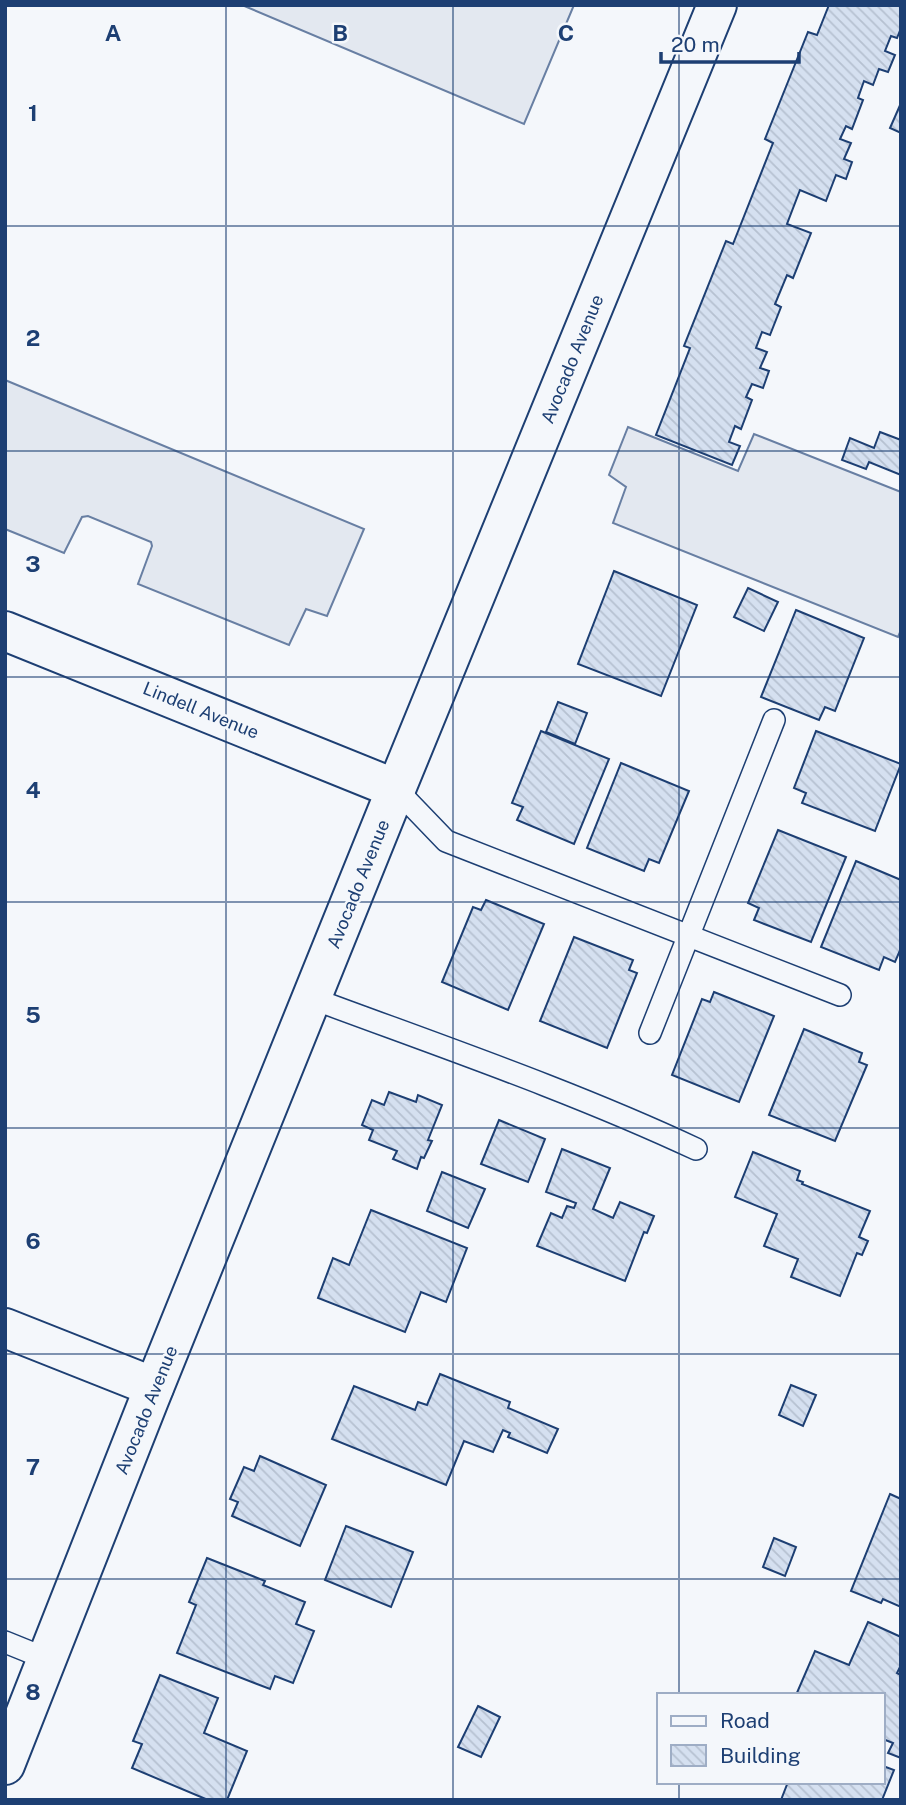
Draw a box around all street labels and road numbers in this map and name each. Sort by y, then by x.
street label: Avocado Avenue [537,291,607,427]
street label: Lindell Avenue [140,677,262,743]
street label: Avocado Avenue [323,816,393,952]
street label: Avocado Avenue [111,1342,181,1478]

